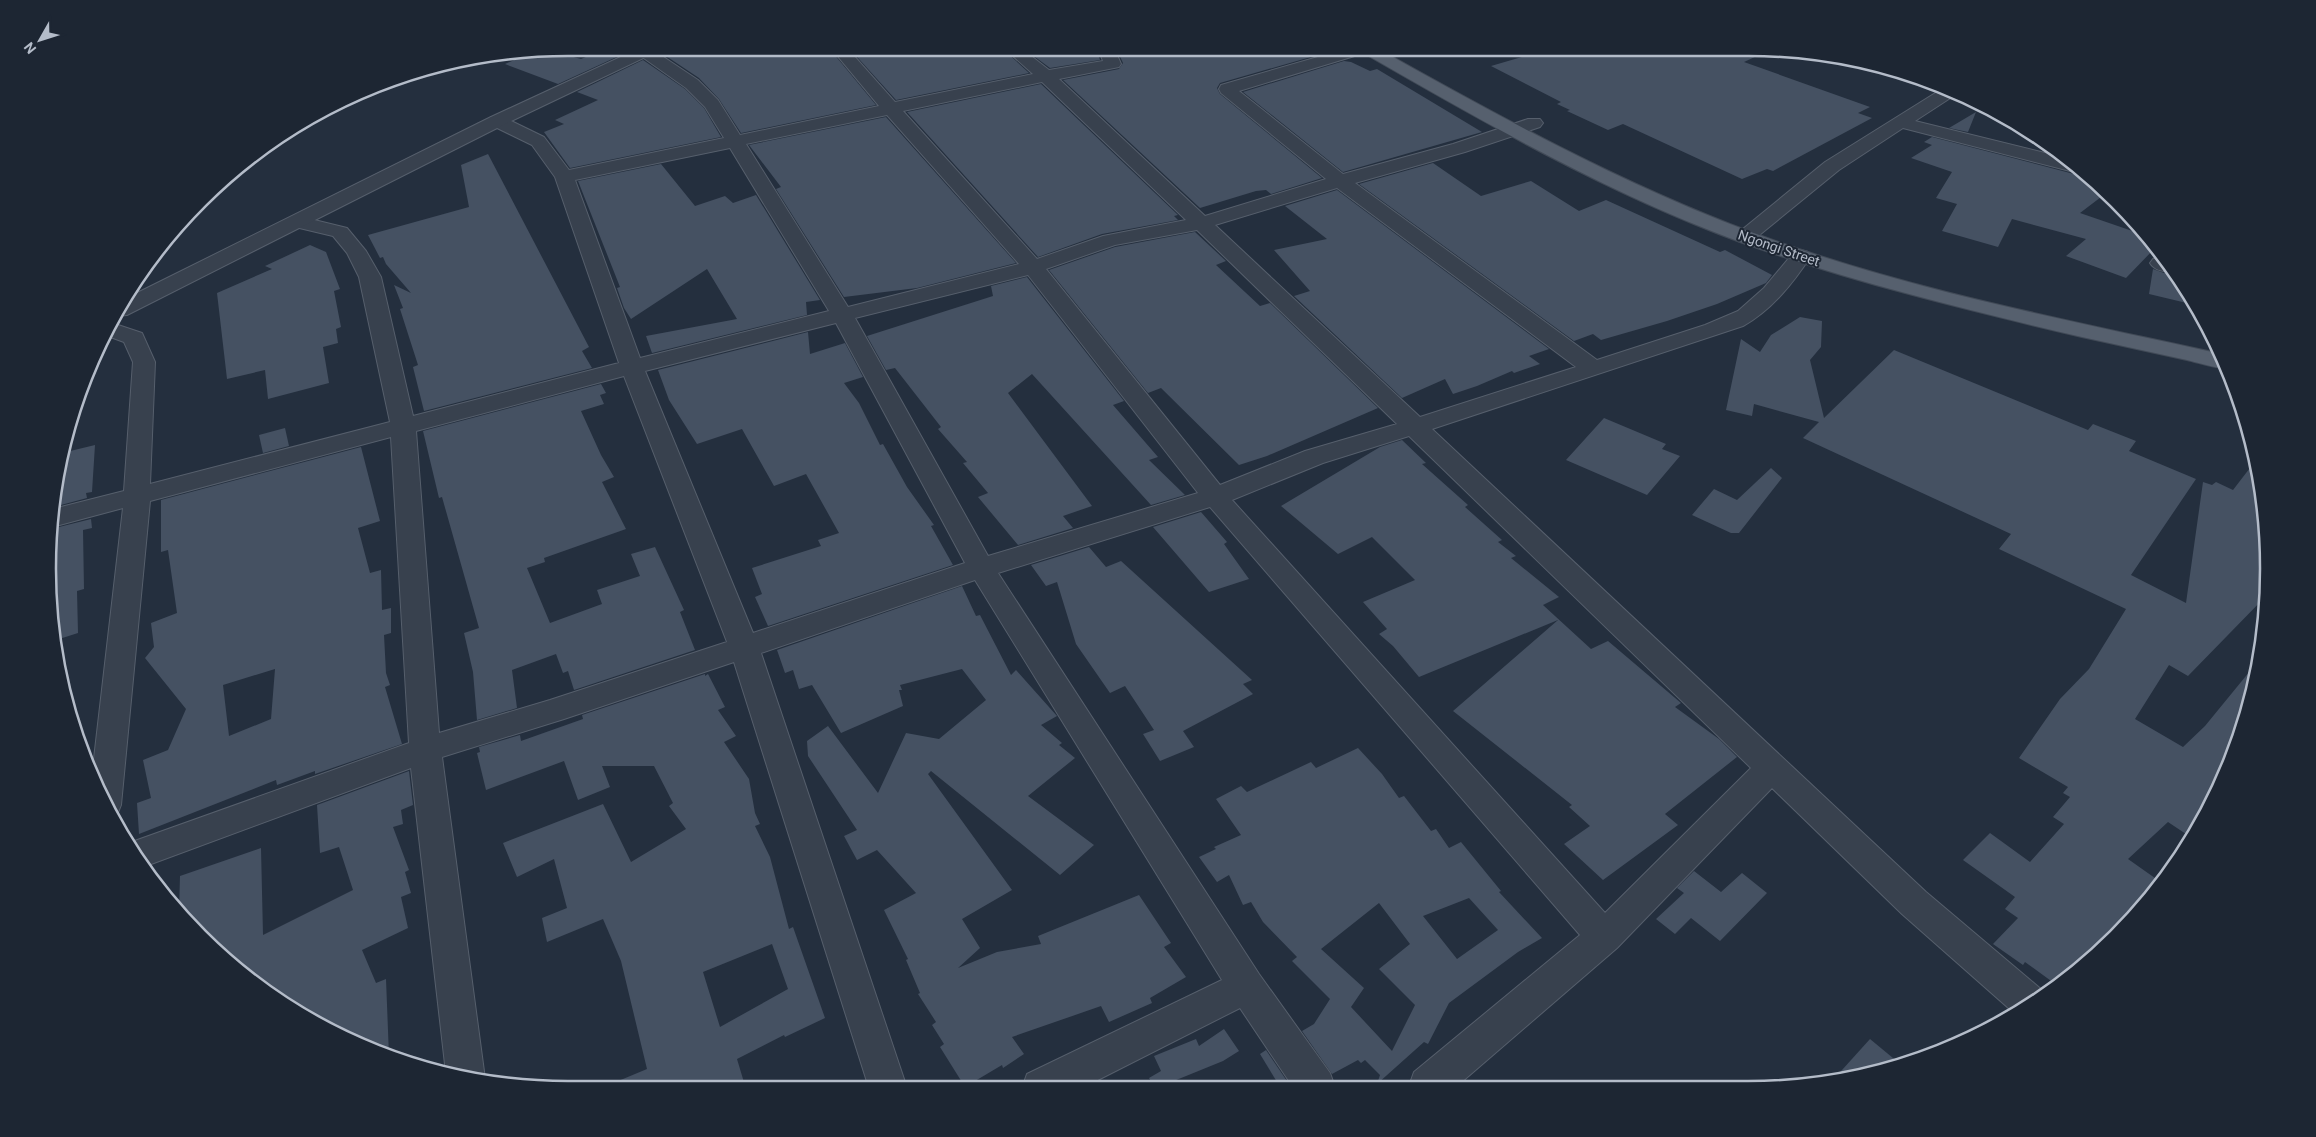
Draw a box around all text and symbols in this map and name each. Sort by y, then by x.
north arrow [15,15,65,65]
text: N [21,39,39,57]
street label: Ngongi Street [1736,227,1822,270]

